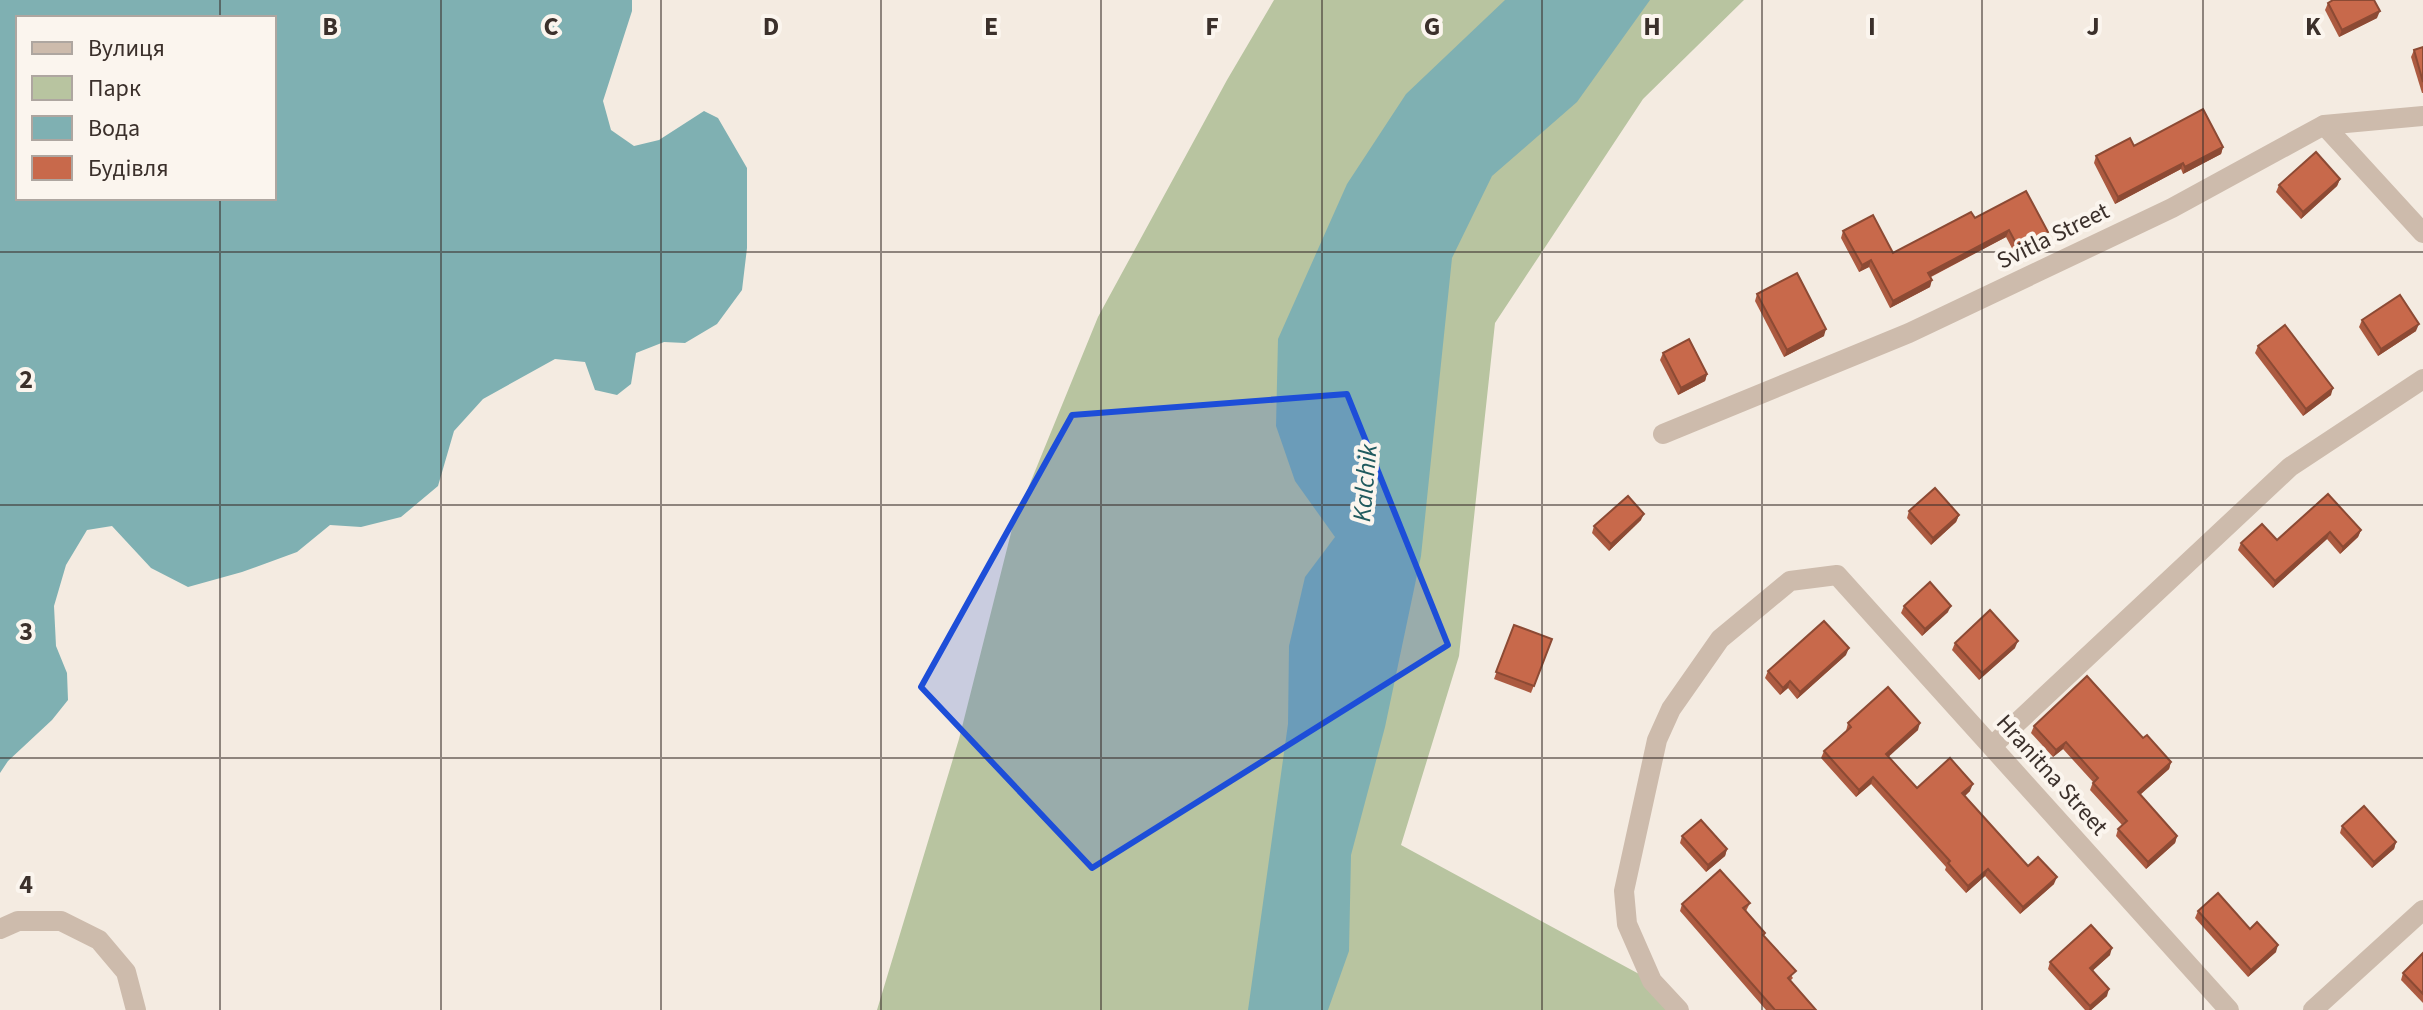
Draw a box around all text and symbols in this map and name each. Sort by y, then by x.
text: B [322,8,338,45]
text: C [543,8,559,45]
text: D [763,8,779,45]
text: E [984,8,998,45]
text: F [1205,8,1219,45]
text: G [1424,8,1440,45]
text: H [1643,8,1661,45]
text: I [1868,8,1876,45]
text: J [2086,8,2100,45]
text: K [2305,8,2322,45]
legend [16,16,276,200]
text: Вулиця [88,31,165,66]
text: Парк [88,71,141,106]
text: Вода [88,111,140,146]
text: Будівля [88,151,169,186]
street label: Svitla Street [1991,194,2115,278]
text: 2 [19,361,33,398]
water label: Kalchik [1343,442,1387,524]
text: 3 [19,613,33,650]
street label: Hranitna Street [1988,707,2116,843]
text: 4 [19,866,33,903]

